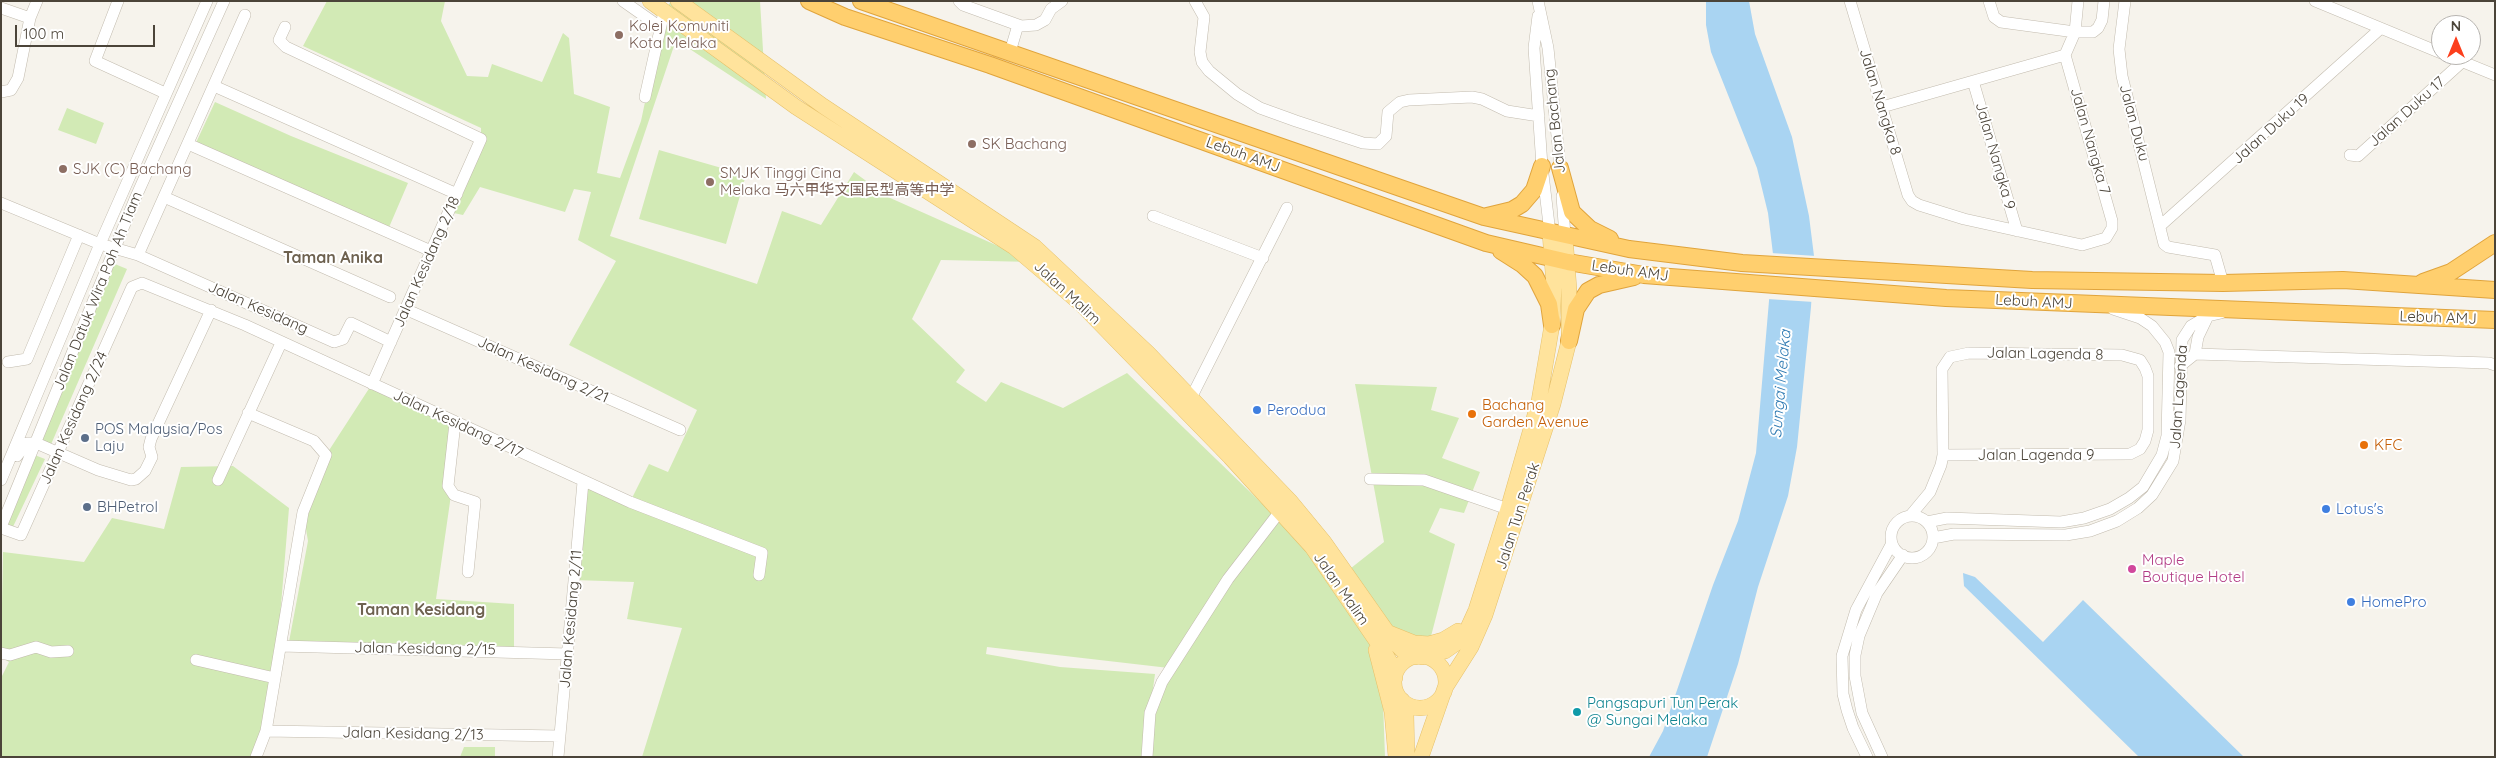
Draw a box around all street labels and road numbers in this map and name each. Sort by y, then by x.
street label: Jalan Nangka 8 [1855,47,1905,157]
street label: Jalan Bachang [1541,68,1569,174]
street label: Jalan Duku 17 [2365,73,2449,151]
street label: Jalan Duku [2115,83,2153,163]
street label: Jalan Nangka 7 [2066,86,2114,196]
street label: Jalan Duku 19 [2229,90,2313,168]
street label: Jalan Nangka 9 [1971,100,2019,212]
street label: Lebuh AMJ [1204,133,1282,177]
street label: Jalan Datuk Wira Poh Ah Tiam [50,189,146,393]
street label: Jalan Kesidang 2/18 [390,194,464,330]
street label: Jalan Malim [1030,257,1104,329]
street label: Lebuh AMJ [1590,257,1670,285]
street label: Jalan Kesidang [205,278,311,338]
street label: Lebuh AMJ [1995,291,2073,313]
street label: Lebuh AMJ [2399,308,2477,328]
street label: Jalan Kesidang 2/21 [475,333,611,407]
street label: Jalan Lagenda 8 [1987,344,2103,364]
street label: Jalan Lagenda [2166,344,2192,450]
street label: Jalan Kesidang 2/24 [37,349,111,487]
street label: Jalan Kesidang 2/17 [390,386,526,462]
street label: Jalan Lagenda 9 [1978,446,2094,464]
street label: Jalan Tun Perak [1492,460,1544,572]
street label: Jalan Kesidang 2/11 [556,549,586,689]
street label: Jalan Malim [1309,549,1373,629]
street label: Jalan Kesidang 2/15 [354,639,496,659]
street label: Jalan Kesidang 2/13 [342,724,484,744]

